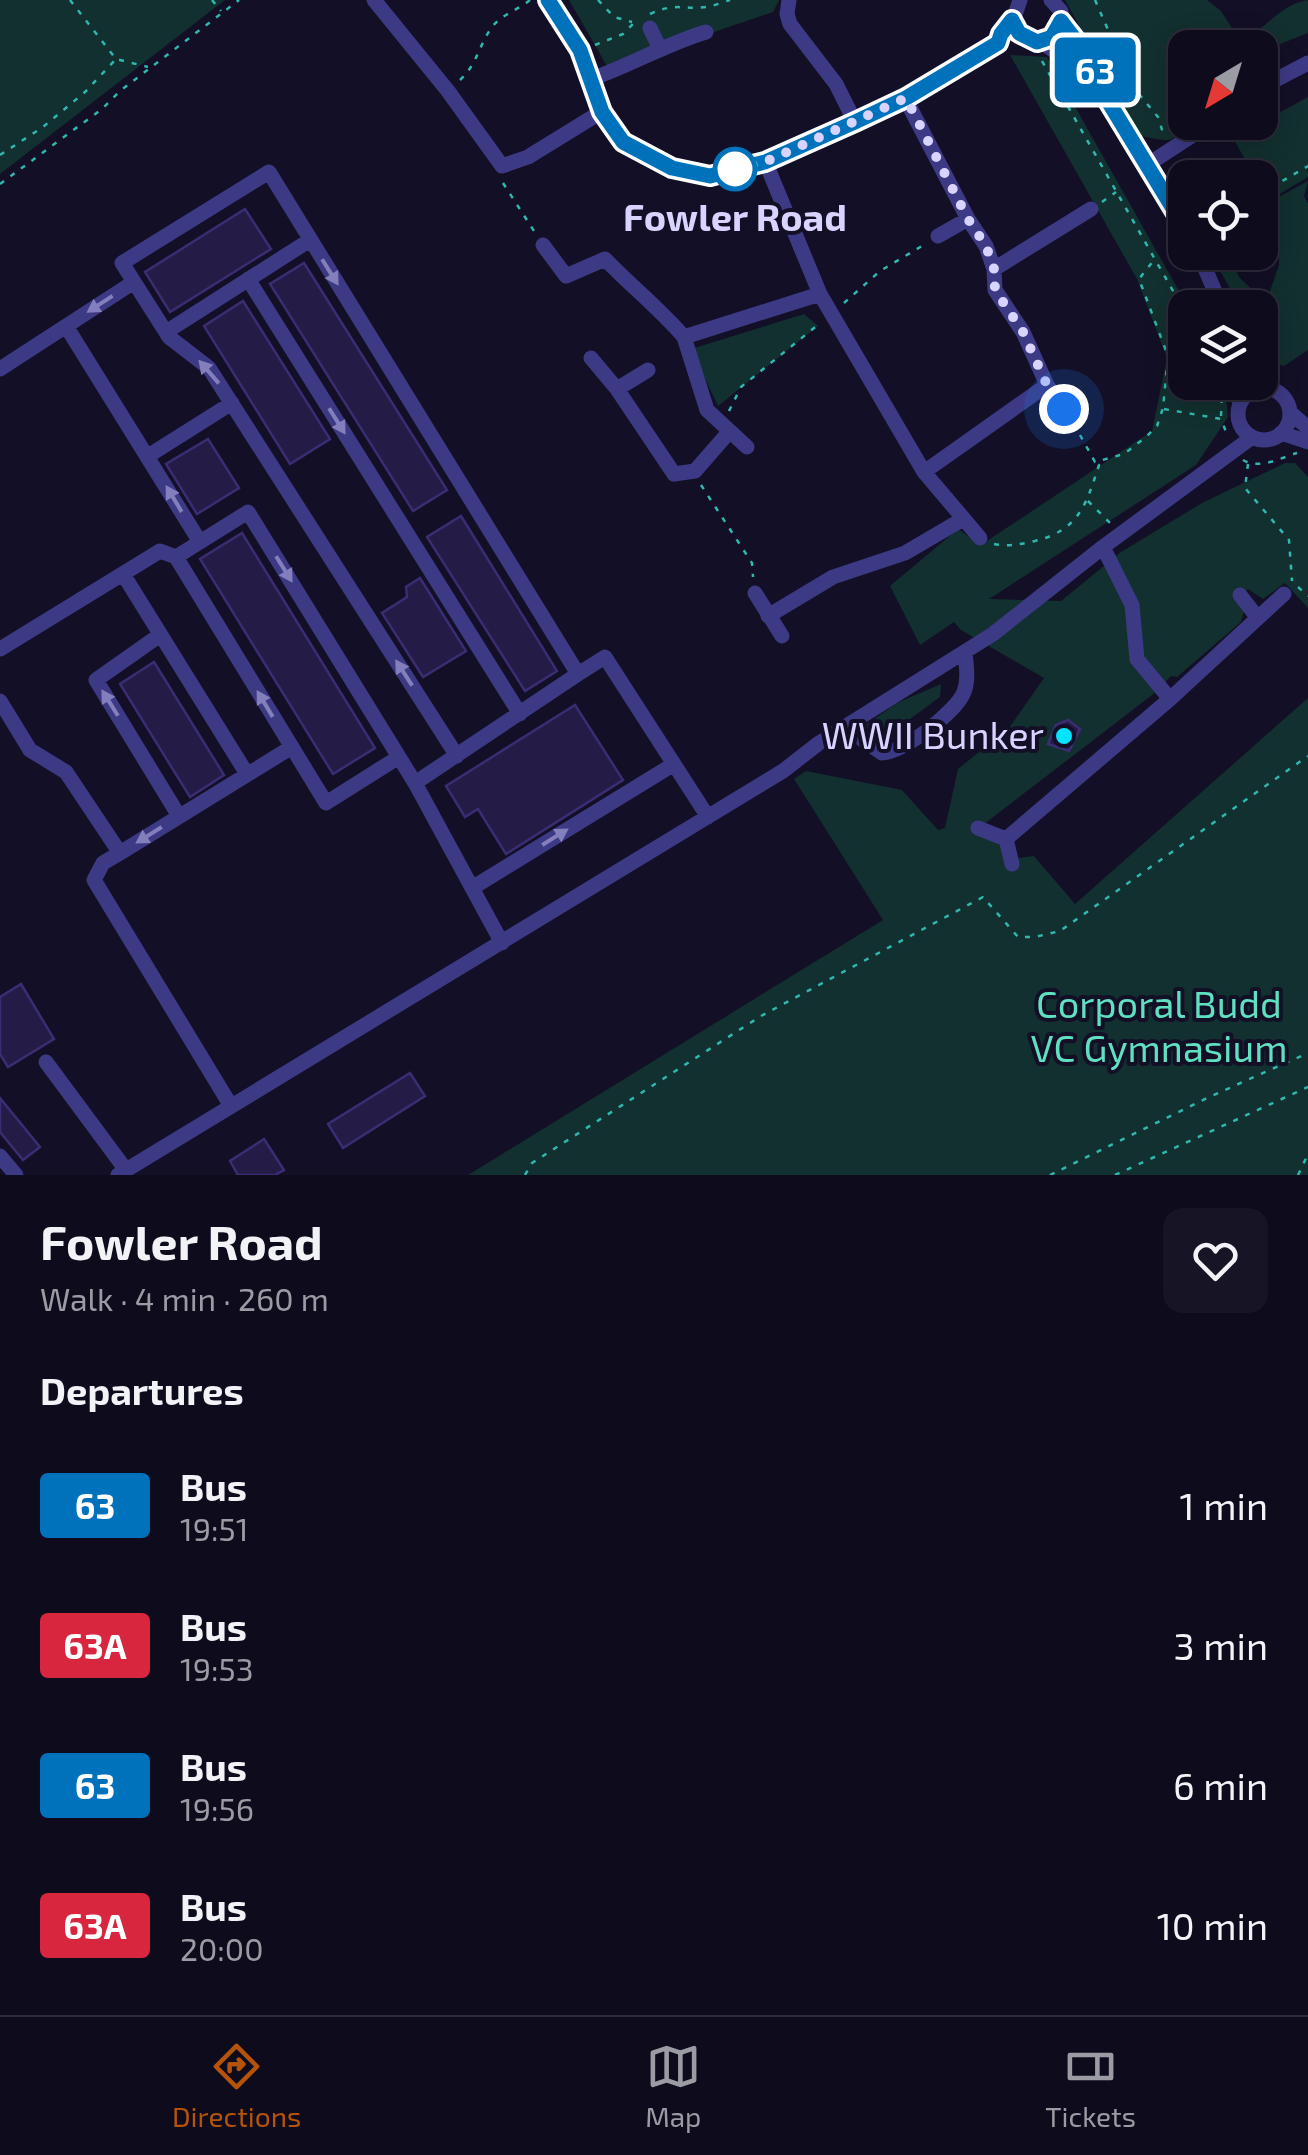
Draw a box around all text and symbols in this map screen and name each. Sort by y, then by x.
north arrow [1168,30,1278,140]
map controls [1168,30,1278,400]
line badge: 63 [1050,38,1140,102]
text: 63 [1075,49,1115,91]
marker: Fowler Road [714,148,756,190]
button: locate [1168,160,1278,270]
place label: Fowler Road [623,193,847,239]
one-way arrow [321,258,339,286]
button: layers [1168,290,1278,400]
one-way arrow [86,294,114,312]
one-way arrow [198,360,220,385]
your location [1039,384,1089,434]
one-way arrow [328,407,345,435]
one-way arrow [166,485,183,513]
one-way arrow [274,555,292,583]
one-way arrow [396,660,414,687]
one-way arrow [102,689,119,717]
one-way arrow [257,690,274,718]
place label: WWII Bunker [822,711,1044,757]
marker: WWII Bunker [1053,725,1075,747]
one-way arrow [135,826,163,843]
one-way arrow [541,829,569,846]
park label: Corporal Budd VC Gymnasium [1031,980,1287,1070]
button: heart [1163,1208,1268,1313]
text: Fowler Road [40,1212,323,1270]
text: Walk · 4 min · 260 m [40,1279,329,1317]
text: Departures [40,1367,244,1413]
text: Bus [180,1463,247,1509]
text: 1 min [1180,1482,1268,1528]
text: 63 [75,1484,115,1526]
text: 19:51 [180,1509,248,1547]
text: Bus [180,1603,247,1649]
text: 3 min [1174,1622,1268,1668]
text: 63A [63,1624,127,1666]
text: 19:53 [180,1649,254,1687]
text: Bus [180,1743,247,1789]
text: 6 min [1173,1762,1268,1808]
text: 63 [75,1764,115,1806]
text: 19:56 [180,1789,254,1827]
text: Bus [180,1883,247,1929]
text: 10 min [1157,1902,1268,1948]
text: 63A [63,1904,127,1946]
text: 20:00 [180,1929,263,1967]
tab: Directions [172,2039,301,2133]
tab: Map [645,2039,701,2133]
tab: Tickets [1045,2039,1136,2133]

